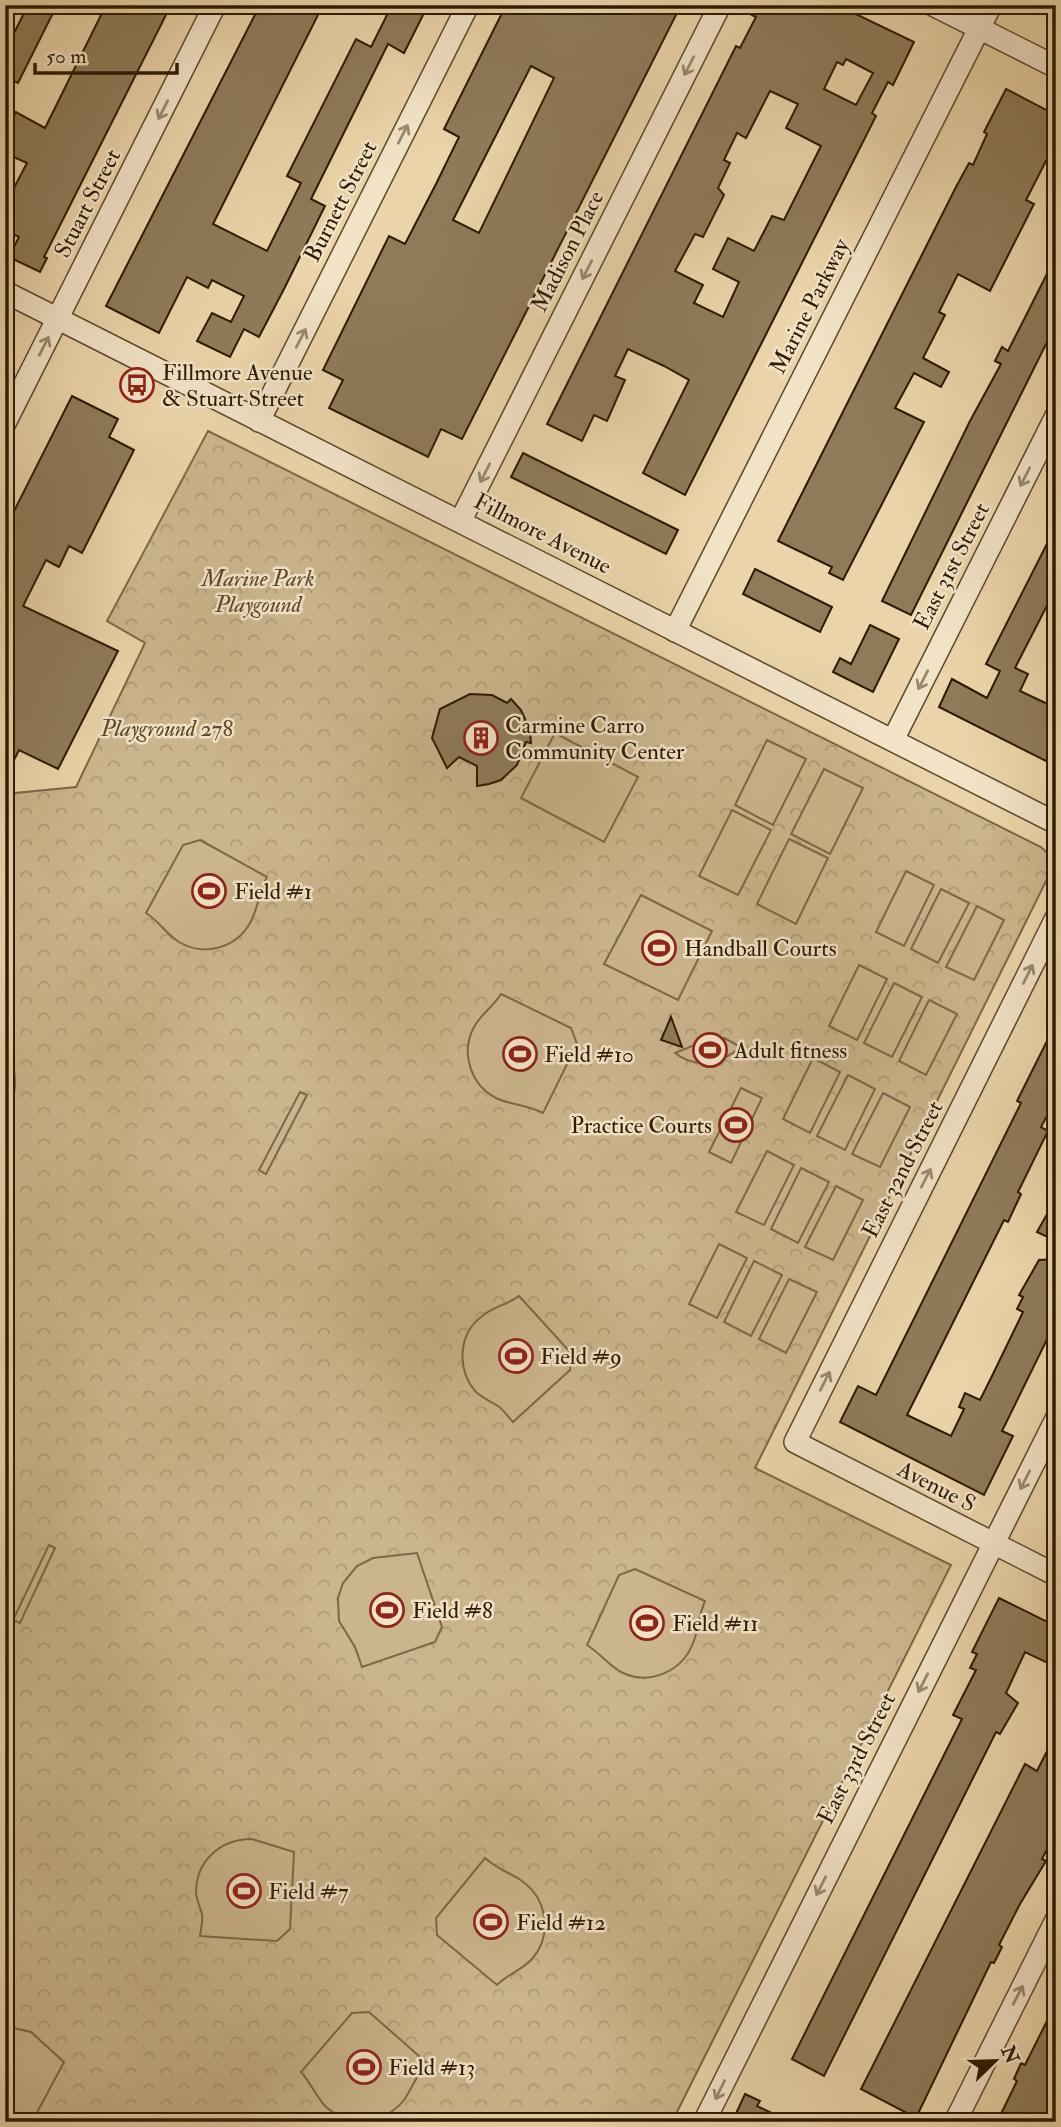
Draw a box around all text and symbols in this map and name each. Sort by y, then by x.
scale bar [35,32,177,76]
text: 50 m [46,43,87,70]
one-way arrow [682,55,696,76]
one-way arrow [155,99,169,120]
one-way arrow [397,124,411,145]
street label: Burnett Street [298,136,383,267]
street label: Stuart Street [48,144,127,262]
street label: Madison Place [524,185,611,317]
street label: Marine Parkway [763,233,856,379]
one-way arrow [580,259,594,280]
one-way arrow [295,328,309,349]
one-way arrow [38,336,52,357]
place label: Fillmore Avenue & Stuart Street [162,358,313,413]
bus stop icon: Fillmore Avenue & Stuart Street [118,366,156,404]
one-way arrow [478,462,492,483]
one-way arrow [1018,466,1032,487]
street label: Fillmore Avenue [469,486,617,581]
street label: East 31st Street [907,498,996,635]
park label: Marine Park Playgound [199,564,315,619]
one-way arrow [916,669,930,690]
place label: Carmine Carro Community Center [505,711,685,766]
park label: Playground 278 [99,714,234,743]
building icon: Carmine Carro Community Center [462,719,500,757]
sports icon: Field #1 [190,872,228,910]
place label: Field #1 [234,877,312,906]
sports icon: Handball Courts [640,929,678,967]
place label: Handball Courts [684,934,837,963]
one-way arrow [1021,964,1035,985]
sports icon: Adult fitness [691,1031,729,1069]
sports icon: Field #10 [501,1035,539,1073]
place label: Adult fitness [733,1036,847,1065]
place label: Field #10 [544,1040,634,1069]
street label: East 32nd Street [855,1096,949,1243]
sports icon: Practice Courts [717,1106,755,1144]
place label: Practice Courts [571,1111,712,1140]
one-way arrow [920,1168,934,1189]
sports icon: Field #9 [497,1337,535,1375]
place label: Field #9 [540,1342,622,1371]
one-way arrow [818,1371,832,1392]
street label: Avenue S [892,1454,981,1518]
one-way arrow [1018,1469,1032,1490]
sports icon: Field #8 [368,1591,406,1629]
place label: Field #8 [412,1596,493,1625]
sports icon: Field #11 [628,1604,666,1642]
place label: Field #11 [672,1609,758,1638]
one-way arrow [916,1672,930,1693]
street label: East 33rd Street [811,1688,902,1829]
sports icon: Field #7 [225,1872,263,1910]
one-way arrow [814,1875,828,1896]
place label: Field #7 [268,1877,349,1906]
sports icon: Field #12 [472,1903,510,1941]
place label: Field #12 [516,1908,606,1937]
one-way arrow [1012,1985,1026,2006]
north arrow [960,2025,1030,2096]
text: N [995,2041,1024,2068]
sports icon: Field #13 [345,2048,383,2086]
place label: Field #13 [388,2053,475,2082]
one-way arrow [712,2079,726,2100]

